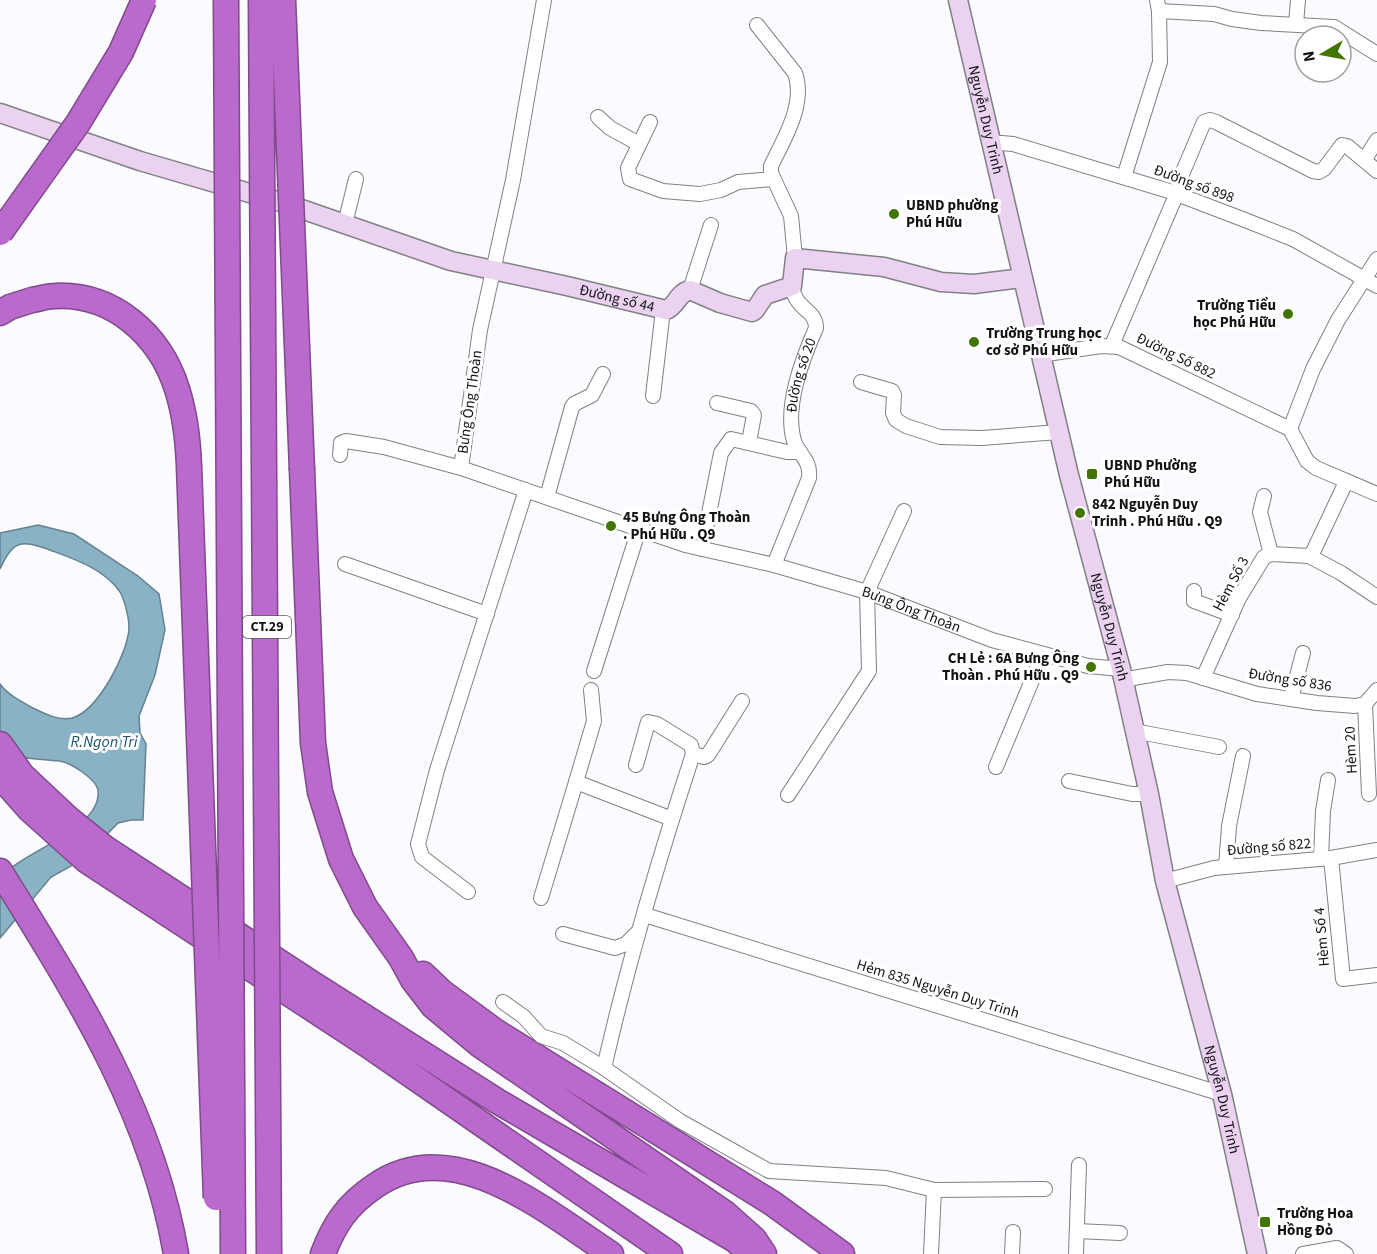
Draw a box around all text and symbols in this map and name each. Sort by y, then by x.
north arrow [1293,24,1353,84]
text: N [1297,49,1321,64]
street label: Nguyễn Duy Trinh [963,63,1009,176]
street label: Đường số 898 [1151,160,1237,208]
place label: UBND phường Phú Hữu [906,195,998,233]
marker: UBND phường Phú Hữu [887,207,901,221]
street label: Đường số 44 [577,279,658,318]
place label: Trường Tiểu học Phú Hữu [1193,295,1276,333]
marker: Trường Tiểu học Phú Hữu [1281,307,1295,321]
place label: Trường Trung học cơ sở Phú Hữu [986,323,1102,361]
street label: Đường Số 882 [1133,328,1219,384]
street label: Đường số 20 [781,334,821,414]
marker: Trường Trung học cơ sở Phú Hữu [967,335,981,349]
street label: Bưng Ông Thoàn [452,349,488,455]
place label: UBND Phường Phú Hữu [1104,455,1197,493]
marker: UBND Phường Phú Hữu [1085,467,1099,481]
place label: 842 Nguyễn Duy Trinh . Phú Hữu . Q9 [1092,494,1222,532]
marker: 842 Nguyễn Duy Trinh . Phú Hữu . Q9 [1073,506,1087,520]
place label: 45 Bưng Ông Thoàn . Phú Hữu . Q9 [623,507,750,545]
marker: 45 Bưng Ông Thoàn . Phú Hữu . Q9 [604,519,618,533]
street label: Hèm Số 3 [1208,553,1254,615]
street label: Nguyễn Duy Trinh [1085,570,1134,683]
street label: Bưng Ông Thoàn [860,581,964,638]
road number: CT.29 [243,616,291,638]
place label: CH Lẻ : 6A Bưng Ông Thoàn . Phú Hữu . Q9 [942,648,1079,686]
marker: CH Lẻ : 6A Bưng Ông Thoàn . Phú Hữu . Q9 [1084,660,1098,674]
street label: Đường số 836 [1247,663,1333,697]
street label: Hèm 20 [1339,726,1363,774]
water label: R.Ngọn Tri [70,731,138,753]
street label: Đường số 822 [1226,833,1312,861]
street label: Hèm Số 4 [1309,906,1335,967]
street label: Hẻm 835 Nguyễn Duy Trinh [854,954,1022,1024]
street label: Nguyễn Duy Trinh [1199,1043,1245,1156]
place label: Trường Hoa Hồng Đỏ [1277,1203,1353,1241]
marker: Trường Hoa Hồng Đỏ [1258,1215,1272,1229]

